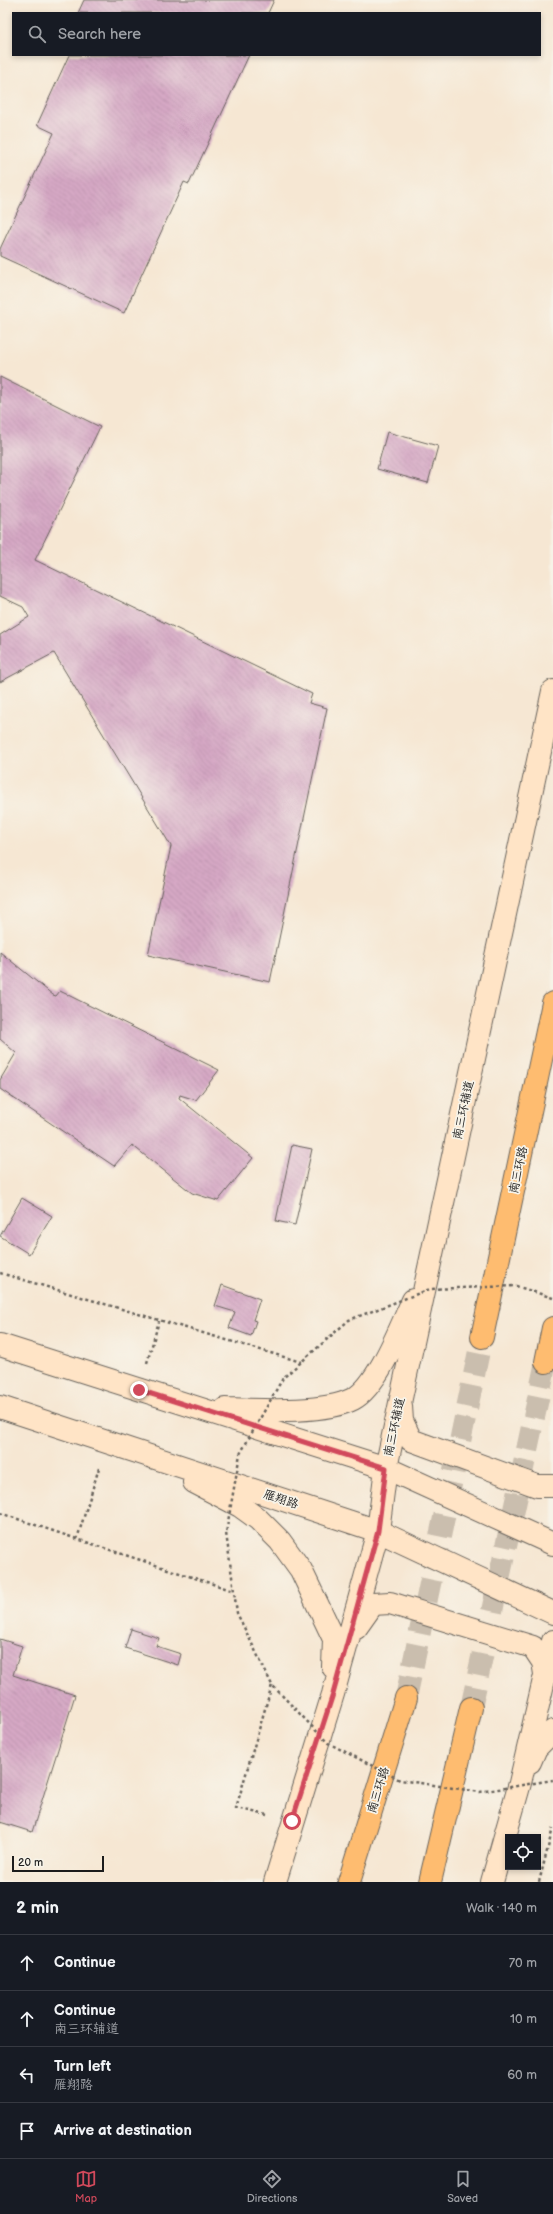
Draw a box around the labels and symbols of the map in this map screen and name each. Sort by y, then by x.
street label: 南三环辅道 [450,1079,477,1141]
street label: 南三环路 [506,1145,531,1195]
route end [130,1381,148,1399]
street label: 南三环辅道 [381,1396,408,1458]
street label: 雁翔路 [261,1487,300,1512]
street label: 南三环路 [364,1765,393,1815]
route start [283,1812,301,1830]
scale bar [12,1854,104,1873]

